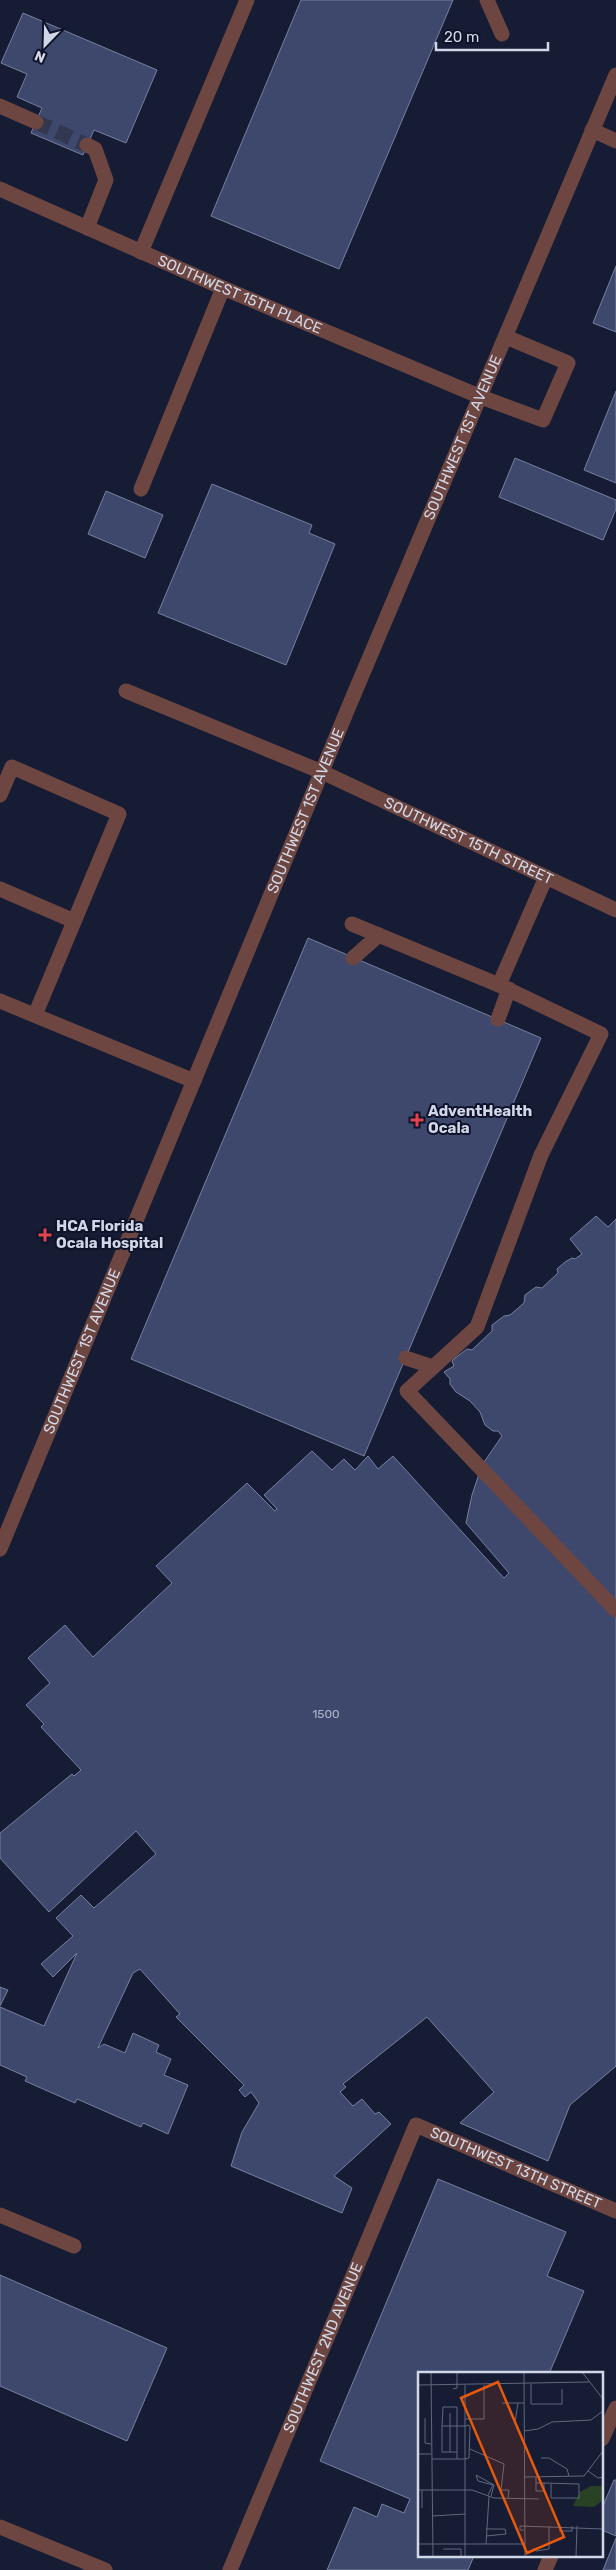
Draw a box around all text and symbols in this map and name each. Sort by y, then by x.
north arrow [20,20,70,70]
scale bar [436,20,548,52]
text: 20 m [444,28,479,46]
text: N [32,47,48,66]
street label: SOUTHWEST 15TH PLACE [155,251,325,338]
street label: SOUTHWEST 1ST AVENUE [420,352,505,523]
street label: SOUTHWEST 1ST AVENUE [263,725,348,896]
street label: SOUTHWEST 15TH STREET [381,793,556,888]
place label: AdventHealth Ocala [428,1102,532,1137]
marker: AdventHealth Ocala [410,1113,424,1127]
place label: HCA Florida Ocala Hospital [56,1217,163,1252]
marker: HCA Florida Ocala Hospital [38,1228,52,1242]
street label: SOUTHWEST 1ST AVENUE [40,1266,124,1437]
house number: 1500 [312,1707,340,1721]
street label: SOUTHWEST 13TH STREET [427,2123,605,2213]
street label: SOUTHWEST 2ND AVENUE [279,2260,367,2435]
inset map [418,2372,604,2558]

